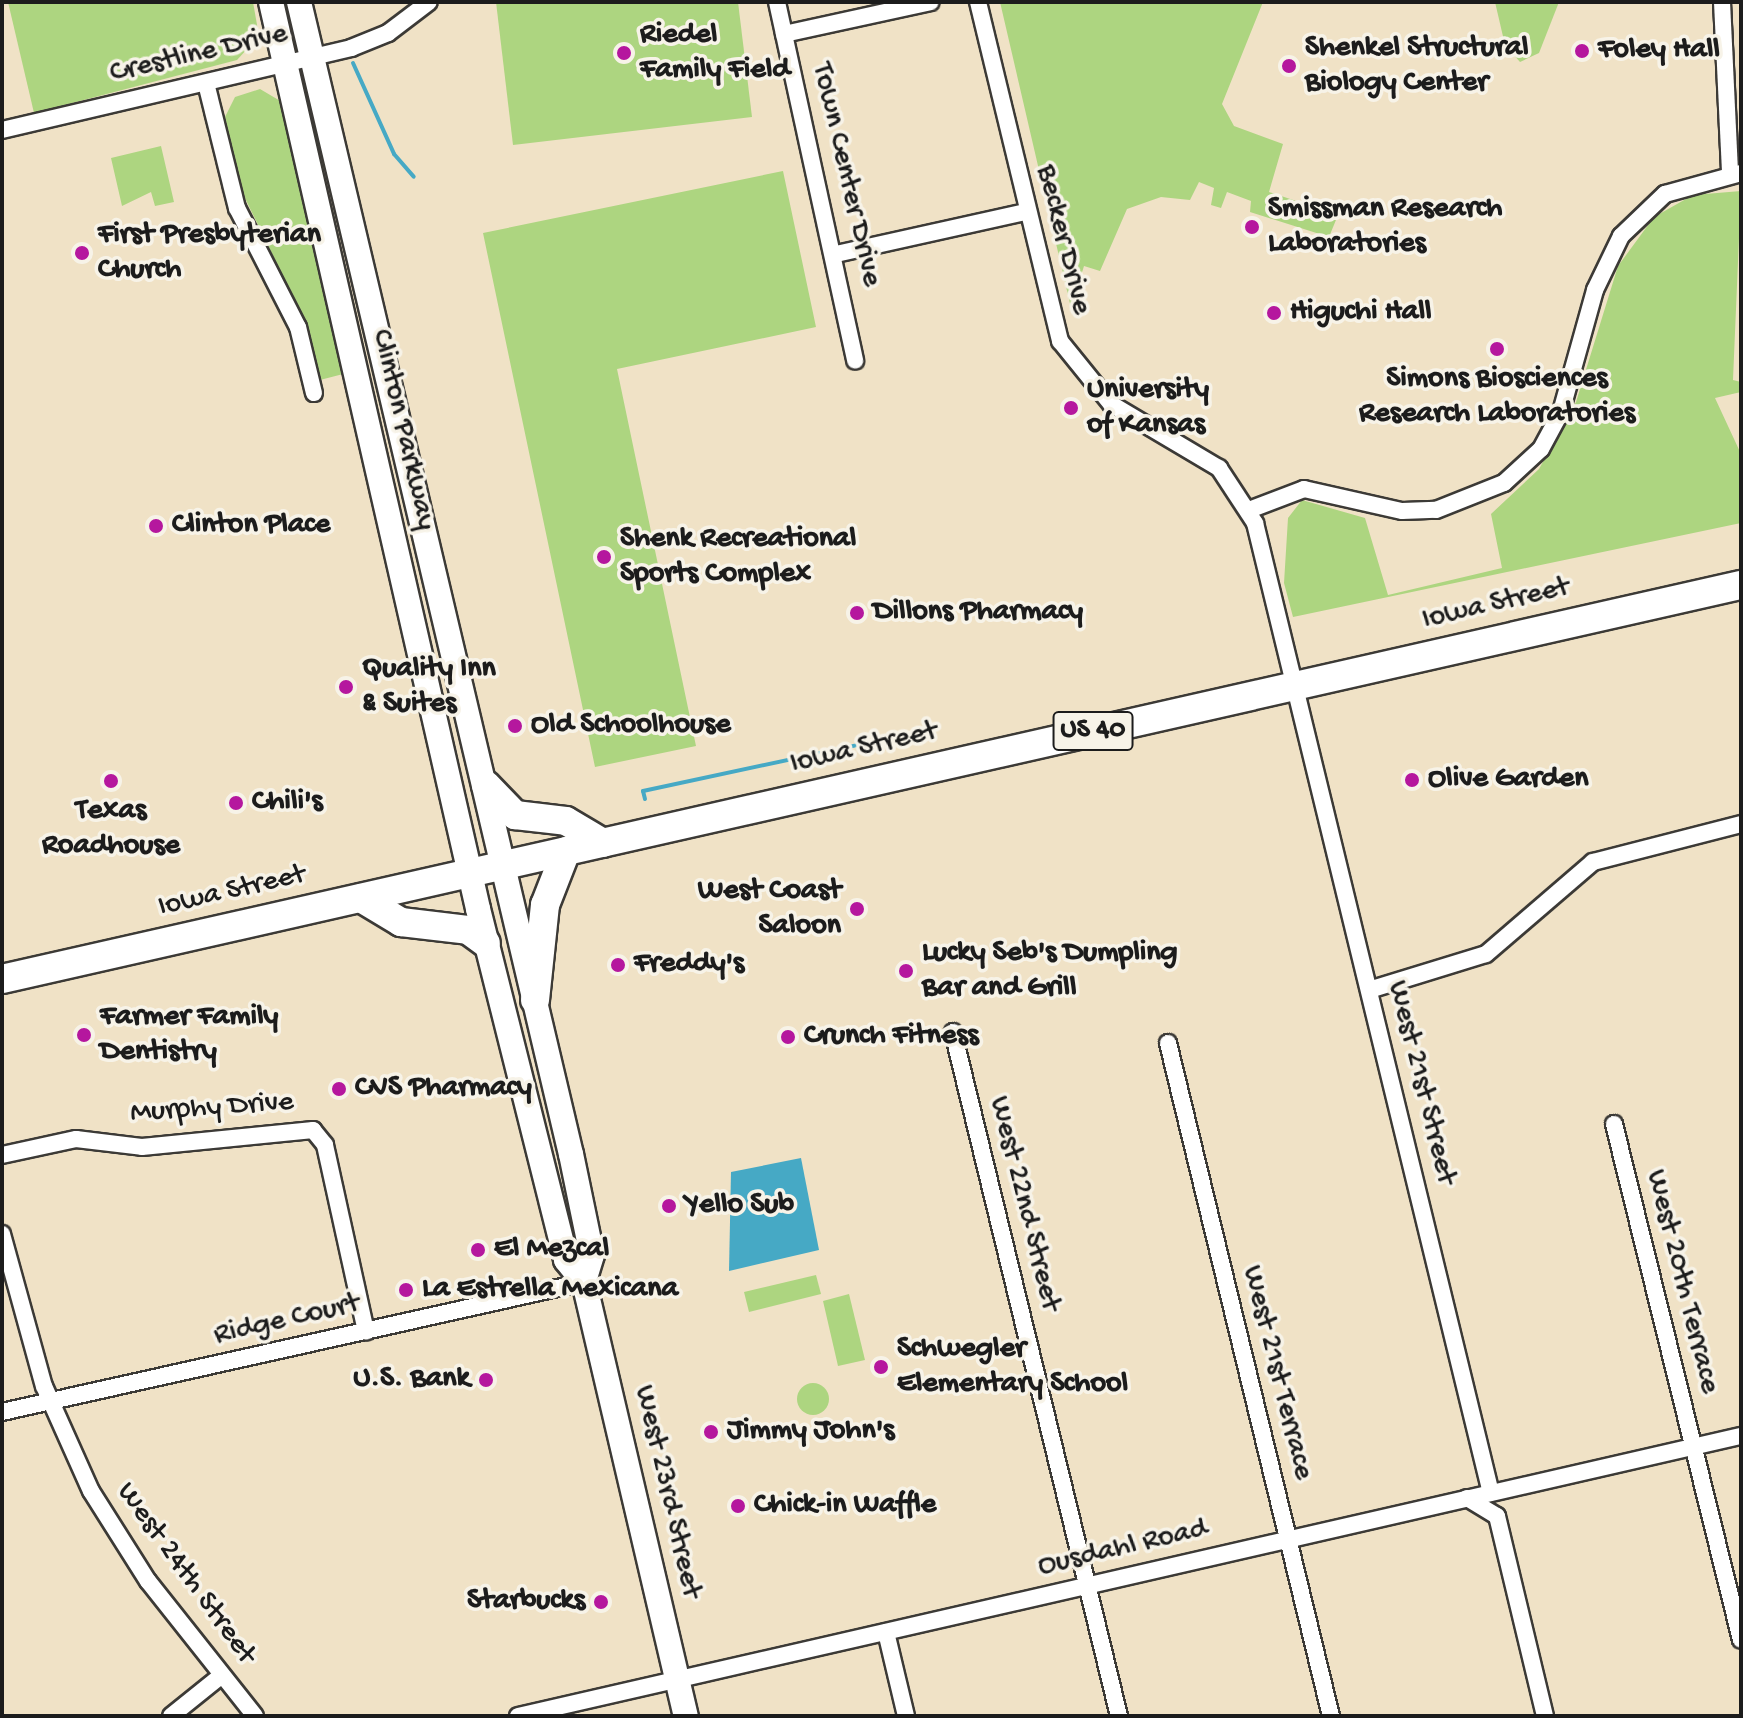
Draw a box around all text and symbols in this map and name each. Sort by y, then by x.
street label: Crestline Drive [107,17,291,93]
place label: Riedel Family Field [640,18,790,88]
place label: Shenkel Structural Biology Center [1305,31,1529,102]
place label: Foley Hall [1598,33,1720,69]
marker: Foley Hall [1573,42,1591,60]
marker: Riedel Family Field [615,44,633,62]
marker: Shenkel Structural Biology Center [1280,57,1298,75]
street label: Town Center Drive [802,60,888,290]
street label: Becker Drive [1026,161,1098,319]
place label: Smissman Research Laboratories [1268,192,1502,262]
place label: First Presbyterian Church [98,218,321,288]
marker: Smissman Research Laboratories [1243,218,1261,236]
marker: First Presbyterian Church [73,244,91,262]
place label: Higuchi Hall [1290,295,1432,331]
marker: Higuchi Hall [1265,304,1283,322]
street label: Clinton Parkway [361,326,443,534]
marker: Simons Biosciences Research Laboratories [1488,340,1506,358]
place label: Simons Biosciences Research Laboratories [1359,362,1635,432]
place label: University of Kansas [1087,373,1209,444]
marker: University of Kansas [1062,399,1080,417]
place label: Clinton Place [172,508,330,544]
marker: Clinton Place [147,517,165,535]
place label: Shenk Recreational Sports Complex [620,522,856,592]
marker: Shenk Recreational Sports Complex [595,548,613,566]
street label: Iowa Street [1419,571,1573,639]
place label: Dillons Pharmacy [873,595,1083,631]
marker: Dillons Pharmacy [848,604,866,622]
place label: Quality Inn & Suites [362,652,496,722]
marker: Quality Inn & Suites [337,678,355,696]
road number: US 40 [1051,707,1135,755]
place label: Old Schoolhouse [531,708,731,744]
street label: Iowa Street [787,715,941,783]
marker: Old Schoolhouse [506,717,524,735]
place label: Olive Garden [1428,762,1589,798]
marker: Olive Garden [1403,771,1421,789]
marker: Texas Roadhouse [102,772,120,790]
place label: Chili's [252,785,323,821]
place label: Texas Roadhouse [42,794,180,864]
marker: Chili's [227,794,245,812]
street label: Iowa Street [155,858,309,926]
place label: West Coast Saloon [698,874,841,944]
marker: West Coast Saloon [848,900,866,918]
place label: Lucky Seb's Dumpling Bar and Grill [922,936,1178,1006]
place label: Freddy's [634,947,744,983]
marker: Freddy's [609,956,627,974]
marker: Lucky Seb's Dumpling Bar and Grill [897,962,915,980]
street label: West 21st Street [1377,977,1463,1189]
place label: Farmer Family Dentistry [100,1000,278,1070]
place label: Crunch Fitness [804,1019,979,1055]
marker: Farmer Family Dentistry [75,1026,93,1044]
marker: Crunch Fitness [779,1028,797,1046]
place label: CVS Pharmacy [355,1071,532,1107]
marker: CVS Pharmacy [330,1080,348,1098]
street label: Murphy Drive [129,1085,295,1133]
street label: West 22nd Street [979,1093,1067,1315]
street label: West 20th Terrace [1636,1166,1726,1398]
place label: Yello Sub [685,1188,794,1224]
marker: Yello Sub [660,1197,678,1215]
place label: El Mezcal [494,1232,609,1268]
marker: El Mezcal [469,1241,487,1259]
street label: West 21st Terrace [1232,1262,1320,1484]
place label: La Estrella Mexicana [422,1272,678,1308]
marker: La Estrella Mexicana [397,1281,415,1299]
street label: Ridge Court [211,1287,363,1355]
place label: Schwegler Elementary School [897,1332,1128,1402]
marker: Schwegler Elementary School [872,1358,890,1376]
place label: U.S. Bank [353,1362,470,1398]
marker: U.S. Bank [477,1371,495,1389]
street label: West 23rd Street [624,1382,708,1602]
place label: Jimmy John's [727,1414,894,1450]
marker: Jimmy John's [702,1423,720,1441]
street label: West 24th Street [107,1476,263,1672]
place label: Chick-in Waffle [754,1488,936,1524]
marker: Chick-in Waffle [729,1497,747,1515]
street label: Ousdahl Road [1035,1512,1211,1586]
place label: Starbucks [467,1584,585,1620]
marker: Starbucks [592,1593,610,1611]

